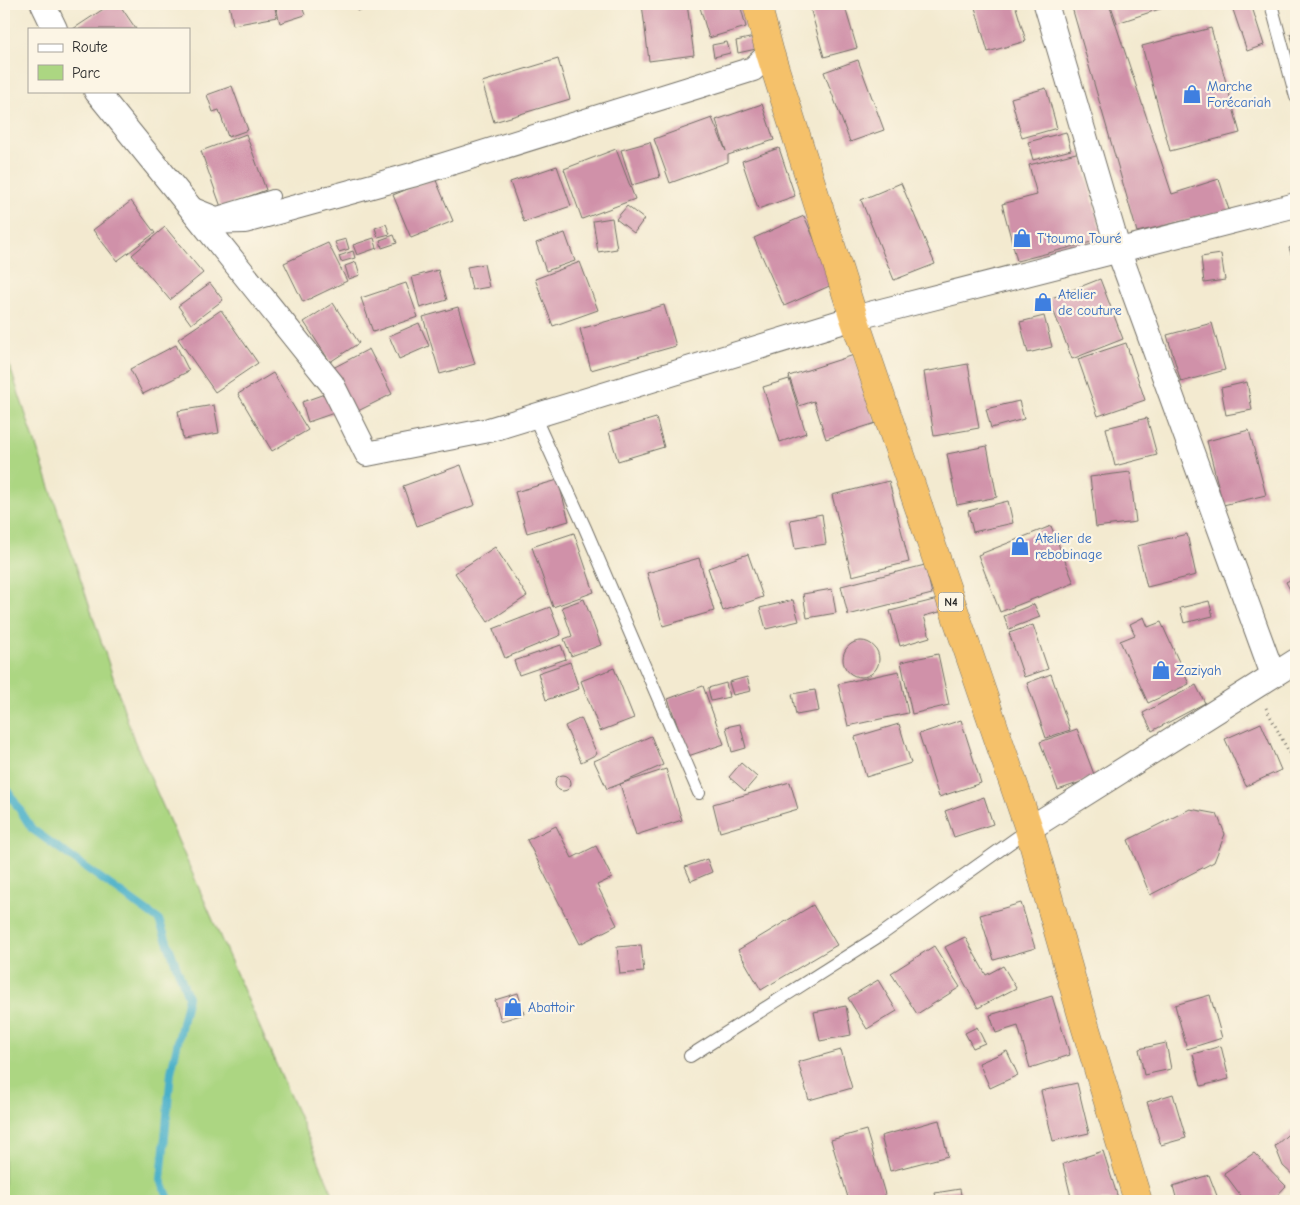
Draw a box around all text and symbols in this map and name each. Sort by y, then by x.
legend [28,28,190,92]
text: Route [72,38,108,56]
text: Parc [72,64,100,82]
place label: Marche Forécariah [1207,78,1271,111]
shop icon: Marche Forécariah [1181,83,1203,105]
shop icon: T'touma Touré [1011,227,1033,249]
place label: T'touma Touré [1037,230,1121,247]
place label: Atelier de couture [1058,286,1122,319]
shop icon: Atelier de couture [1032,291,1054,313]
place label: Atelier de rebobinage [1035,530,1102,563]
shop icon: Atelier de rebobinage [1009,535,1031,557]
road number: N4 [938,592,964,612]
shop icon: Zaziyah [1150,659,1172,681]
place label: Zaziyah [1176,662,1221,679]
shop icon: Abattoir [502,996,524,1018]
place label: Abattoir [528,999,575,1016]

